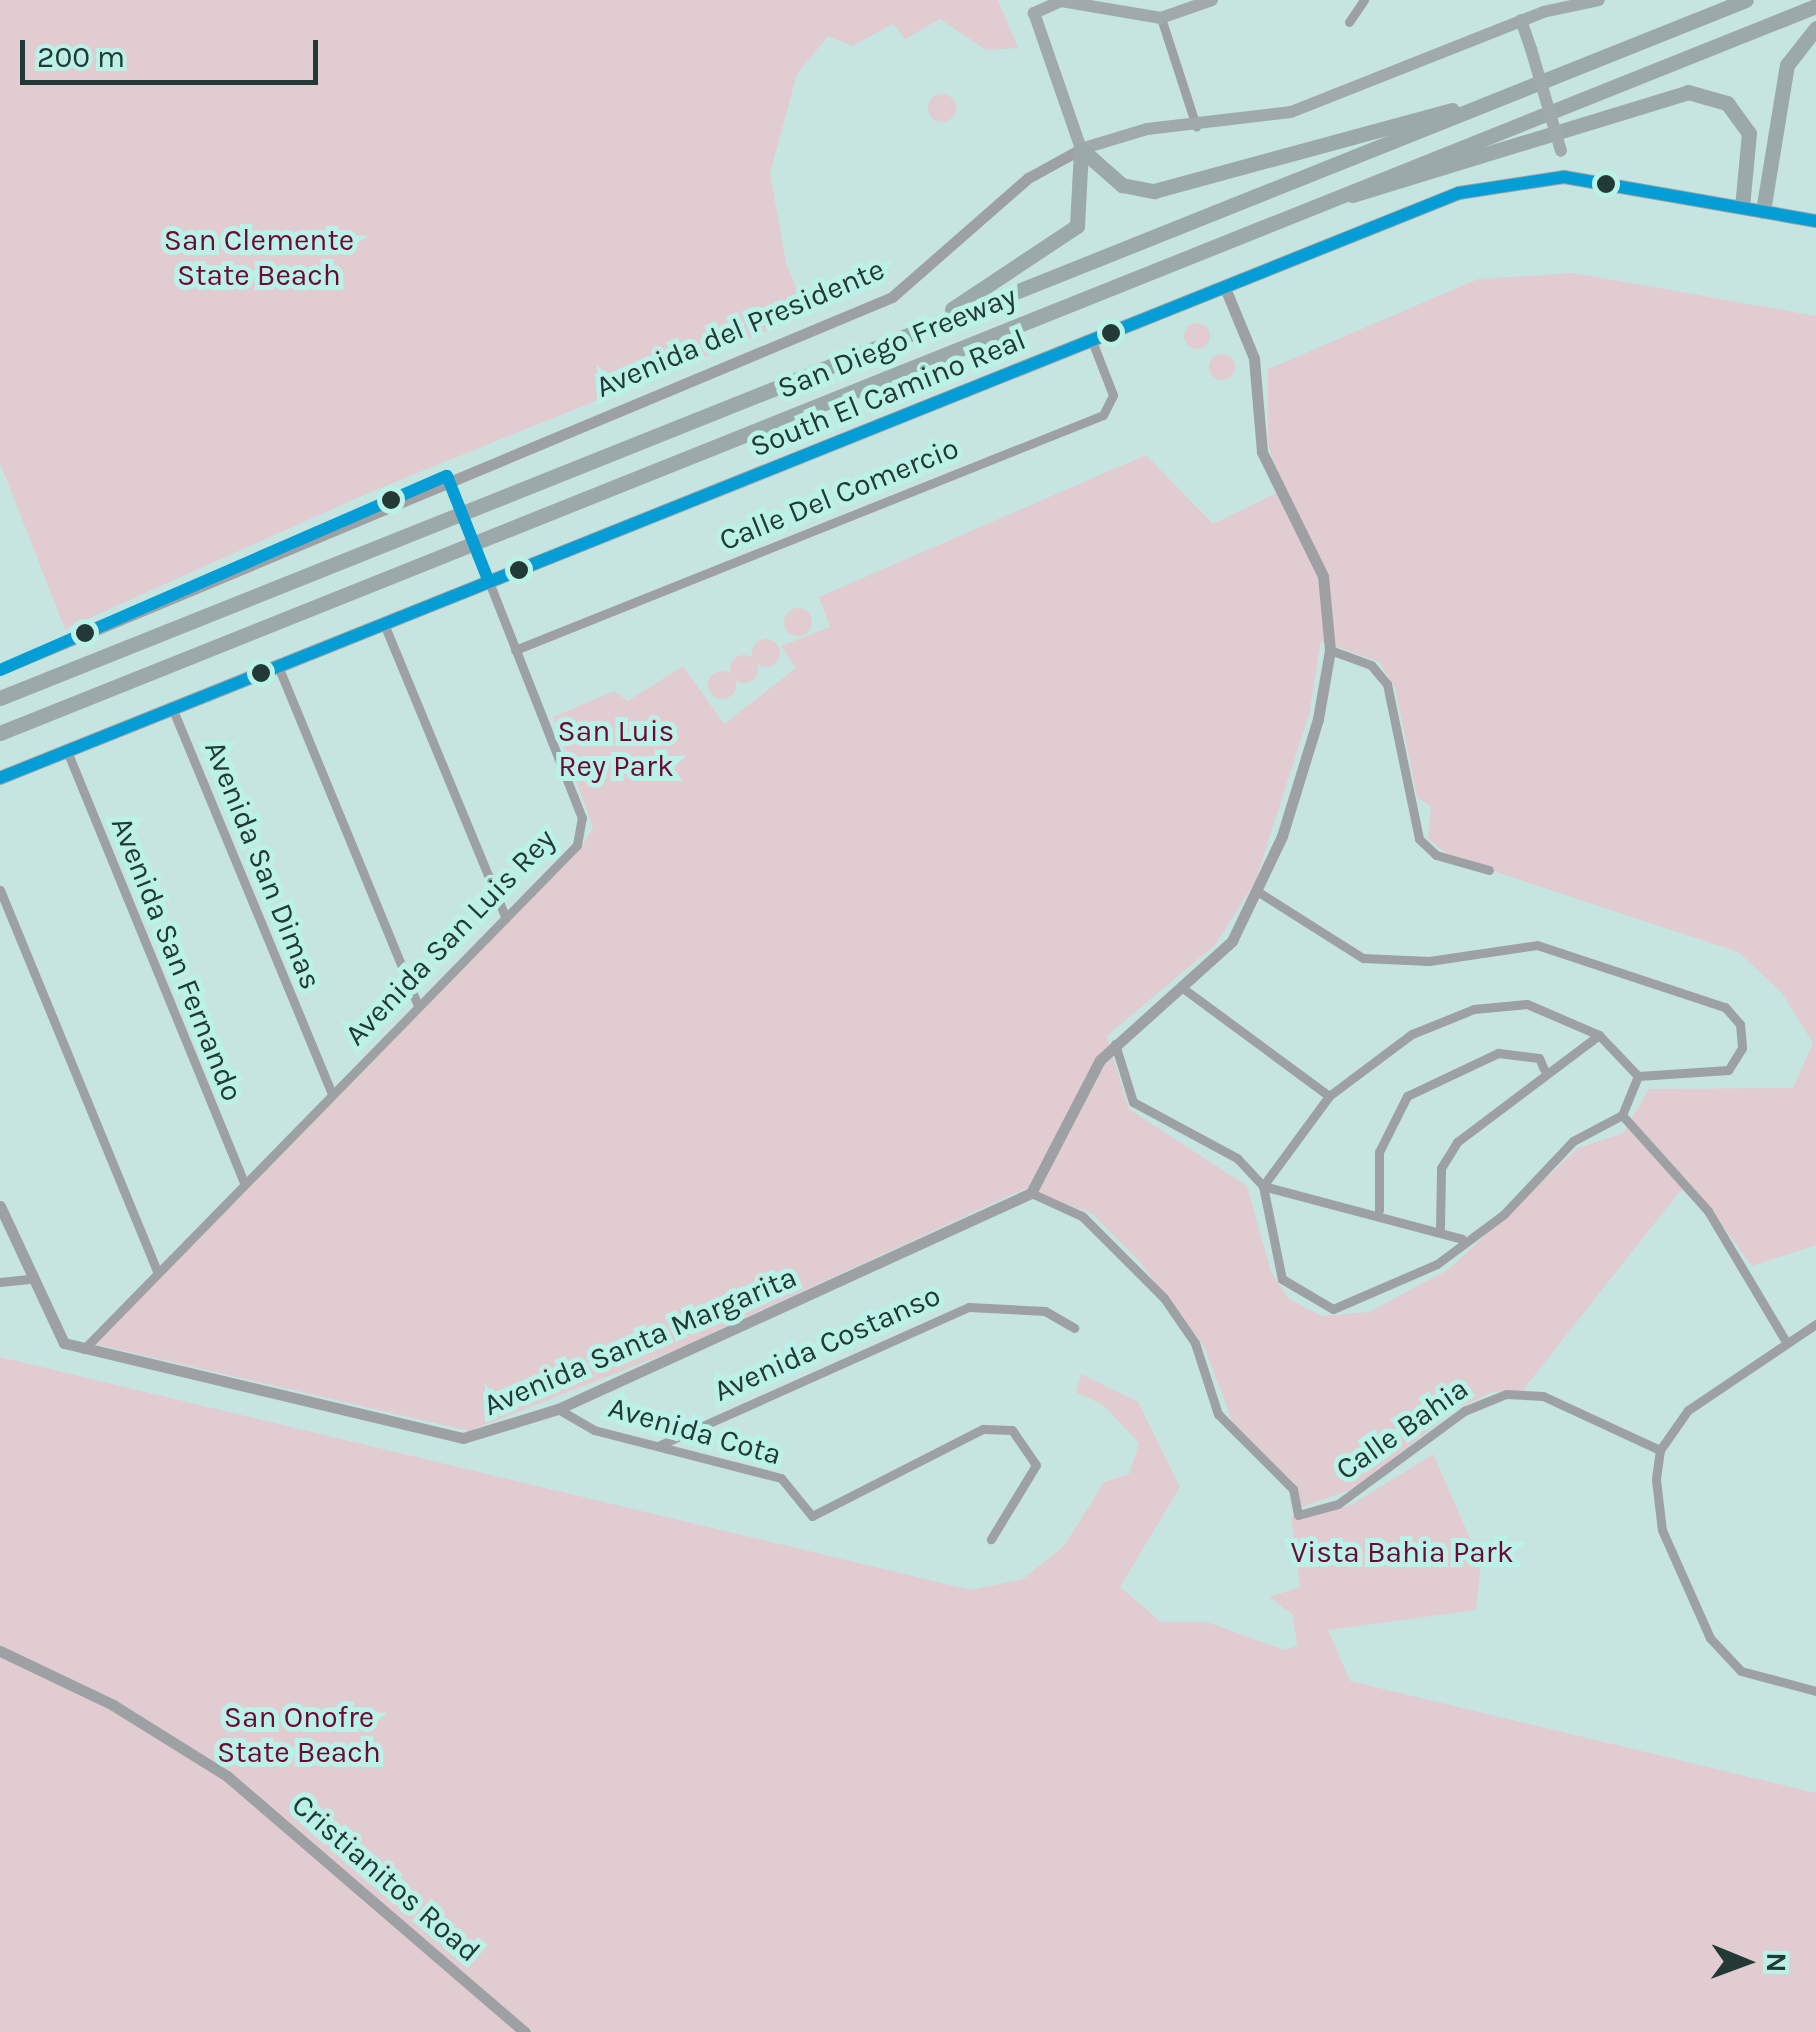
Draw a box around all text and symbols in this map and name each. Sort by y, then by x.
scale bar [25,20,322,82]
text: 200 m [37,39,125,75]
unlabelled marker [1596,174,1616,194]
park label: San Clemente State Beach [164,222,354,292]
street label: Avenida del Presidente [590,251,890,405]
street label: San Diego Freeway [772,278,1022,406]
street label: South El Camino Real [745,321,1031,465]
unlabelled marker [1101,323,1121,343]
street label: Calle Del Comercio [714,430,964,558]
unlabelled marker [381,490,401,510]
unlabelled marker [509,560,529,580]
unlabelled marker [75,623,95,643]
unlabelled marker [251,663,271,683]
park label: San Luis Rey Park [558,713,674,784]
street label: Avenida San Dimas [197,736,329,994]
street label: Avenida San Fernando [103,812,251,1106]
street label: Avenida San Luis Rey [337,821,563,1053]
street label: Avenida Santa Margarita [478,1259,802,1423]
street label: Avenida Costanso [708,1277,946,1409]
street label: Calle Bahia [1329,1370,1475,1488]
street label: Avenida Cota [604,1389,786,1473]
park label: Vista Bahia Park [1290,1534,1514,1570]
park label: San Onofre State Beach [217,1699,381,1770]
street label: Cristianitos Road [285,1787,487,1969]
north arrow [1696,1912,1796,2012]
text: N [1760,1952,1793,1973]

